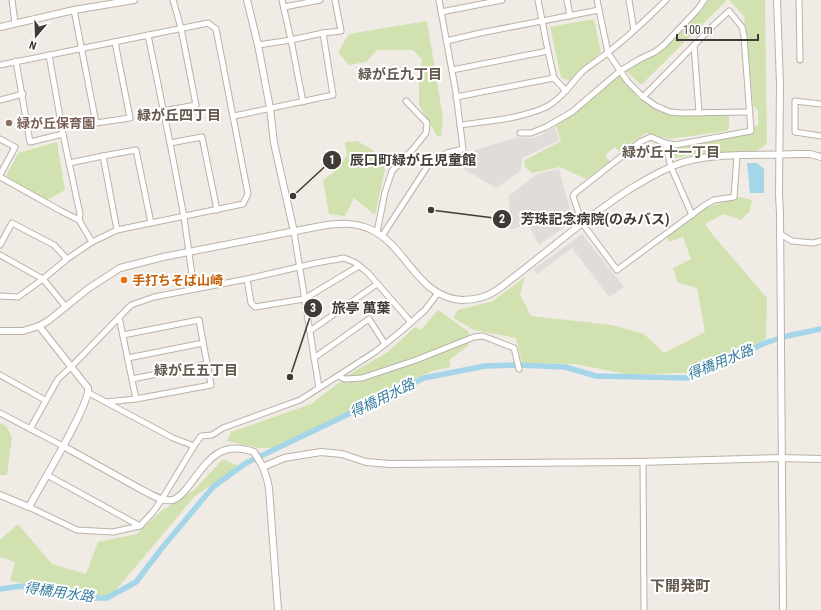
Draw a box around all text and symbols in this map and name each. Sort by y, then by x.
north arrow [16,16,56,56]
scale bar [677,16,758,42]
text: 100 m [683,23,713,37]
text: N [27,38,38,52]
district label: 緑が丘九丁目 [358,66,442,82]
district label: 緑が丘四丁目 [137,107,221,123]
place label: 緑が丘保育園 [16,116,95,131]
marker: 緑が丘保育園 [4,118,14,128]
district label: 緑が丘十一丁目 [622,144,720,160]
callout: 辰口町緑が丘児童館 [322,147,484,173]
text: 辰口町緑が丘児童館 [350,152,476,168]
text: 1 [329,153,335,167]
callout: 芳珠記念病院(のみバス) [492,206,677,232]
text: 芳珠記念病院(のみバス) [520,211,670,228]
text: 2 [499,212,505,226]
place label: 手打ちそば山崎 [132,273,223,288]
marker: 手打ちそば山崎 [119,275,129,285]
callout: 旅亭 萬葉 [303,295,399,321]
text: 旅亭 萬葉 [331,300,391,316]
text: 3 [310,301,316,315]
water label: 得橋用水路 [685,341,756,383]
district label: 緑が丘五丁目 [154,362,238,378]
water label: 得橋用水路 [347,375,418,421]
district label: 下開発町 [650,577,710,595]
water label: 得橋用水路 [23,579,96,605]

